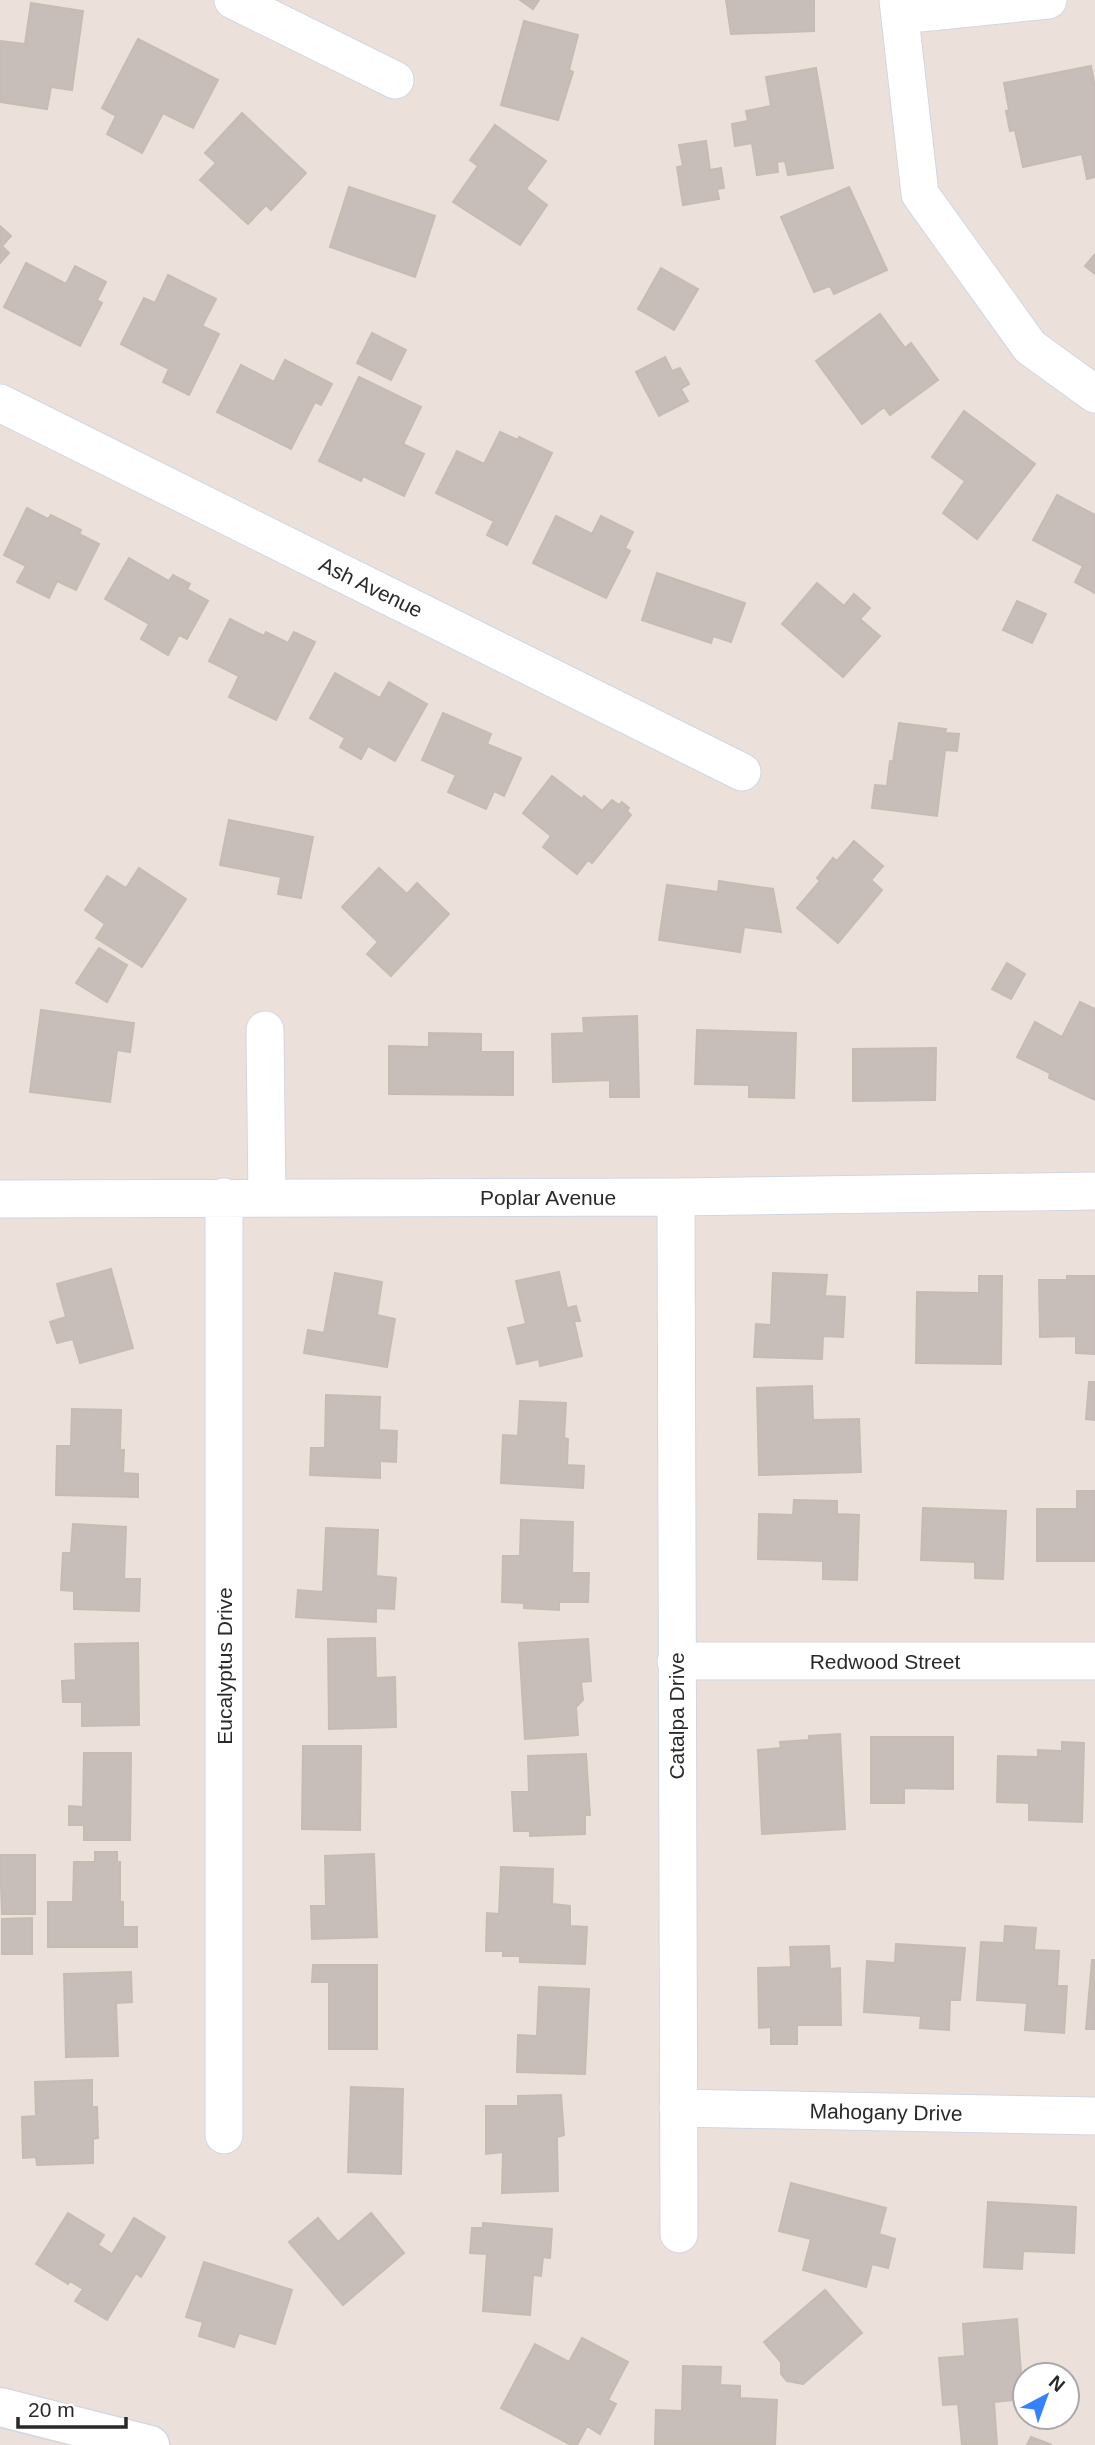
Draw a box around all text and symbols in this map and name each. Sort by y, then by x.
street label: Ash Avenue [316,552,426,622]
street label: Poplar Avenue [480,1186,616,1209]
street label: Eucalyptus Drive [213,1587,236,1745]
street label: Redwood Street [810,1650,960,1673]
street label: Catalpa Drive [665,1652,688,1780]
street label: Mahogany Drive [809,2099,963,2125]
north arrow [1011,2361,1081,2431]
text: N [1045,2371,1069,2396]
scale bar [18,2386,126,2430]
text: 20 m [28,2398,75,2421]

